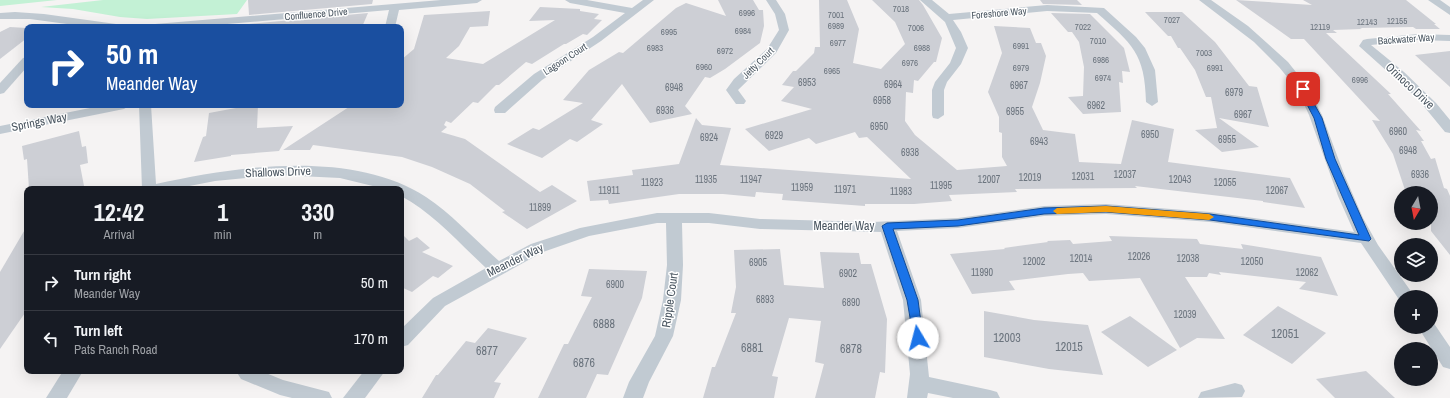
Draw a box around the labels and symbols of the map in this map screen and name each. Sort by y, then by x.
house number: 7018 [893,3,909,15]
street label: Foreshore Way [971,4,1028,22]
street label: Confluence Drive [284,5,349,23]
house number: 6996 [739,7,755,19]
house number: 7001 [828,9,844,21]
house number: 7027 [1164,14,1180,26]
house number: 12155 [1387,15,1407,27]
house number: 12143 [1357,16,1377,28]
house number: 6989 [828,20,844,32]
house number: 7022 [1075,21,1091,33]
house number: 12119 [1310,21,1330,33]
house number: 7006 [908,22,924,34]
house number: 6984 [735,25,751,37]
house number: 6995 [661,26,677,38]
street label: Backwater Way [1377,30,1436,47]
house number: 7010 [1090,35,1106,47]
house number: 6977 [830,37,846,49]
street label: Lagoon Court [541,40,590,78]
house number: 6991 [1013,40,1029,52]
house number: 6983 [647,42,663,54]
house number: 6988 [914,42,930,54]
street label: Jetty Court [739,44,777,82]
house number: 6972 [717,45,733,57]
house number: 7003 [1196,47,1212,59]
house number: 6986 [1093,54,1109,66]
house number: 6976 [902,57,918,69]
street label: Orinoco Drive [1382,59,1438,113]
house number: 6960 [696,61,712,73]
house number: 6979 [1013,62,1029,74]
house number: 6991 [1207,62,1223,74]
house number: 6965 [824,65,840,77]
house number: 6974 [1095,72,1111,84]
pin [1286,72,1320,106]
house number: 6996 [1352,74,1368,86]
house number: 6953 [798,76,817,89]
house number: 6964 [884,78,903,91]
house number: 6967 [1010,79,1029,92]
house number: 6948 [665,81,684,94]
house number: 6979 [1225,86,1244,99]
house number: 6958 [873,94,892,107]
house number: 6962 [1087,99,1106,112]
house number: 6936 [656,104,675,117]
house number: 6955 [1006,105,1025,118]
house number: 6967 [1234,108,1253,121]
street label: Springs Way [10,109,68,135]
house number: 6950 [870,120,889,133]
house number: 6960 [1389,125,1408,138]
house number: 6950 [1141,128,1160,141]
house number: 6929 [765,129,784,142]
house number: 6924 [700,131,719,144]
house number: 6955 [1218,133,1237,146]
house number: 6943 [1030,135,1049,148]
house number: 6948 [1399,144,1418,157]
house number: 6938 [901,146,920,159]
street label: Shallows Drive [245,163,311,181]
house number: 12037 [1114,168,1137,181]
house number: 6936 [1411,168,1430,181]
house number: 12031 [1072,170,1095,183]
house number: 12019 [1019,171,1042,184]
house number: 11935 [695,173,718,186]
house number: 11947 [740,173,763,186]
house number: 12007 [978,173,1001,186]
house number: 12043 [1169,173,1192,186]
house number: 11923 [641,176,664,189]
house number: 12055 [1214,176,1237,189]
house number: 11995 [930,179,953,192]
house number: 11959 [791,181,814,194]
house number: 11971 [834,183,857,196]
house number: 11911 [598,184,620,197]
house number: 12067 [1266,184,1289,197]
house number: 11983 [890,185,913,198]
north arrow [1394,186,1438,230]
house number: 11899 [529,201,552,214]
street label: Meander Way [814,218,875,234]
street label: Meander Way [484,239,546,281]
house number: 12026 [1128,250,1151,263]
house number: 12014 [1070,252,1093,265]
house number: 12038 [1177,252,1200,265]
house number: 12002 [1023,255,1046,268]
house number: 12050 [1241,255,1264,268]
house number: 6905 [749,256,768,269]
house number: 11990 [971,266,994,279]
house number: 12062 [1296,266,1319,279]
house number: 6902 [839,267,858,280]
street label: Ripple Court [658,271,682,328]
house number: 6900 [606,278,625,291]
house number: 6893 [756,293,775,306]
house number: 6890 [842,296,861,309]
house number: 12039 [1174,308,1197,321]
house number: 6888 [593,316,615,332]
position arrow [897,317,939,359]
house number: 12051 [1271,326,1299,342]
house number: 12003 [993,330,1021,346]
house number: 12015 [1055,339,1083,355]
house number: 6881 [741,340,763,356]
house number: 6878 [840,341,862,357]
house number: 6877 [476,343,498,359]
house number: 6876 [573,355,595,371]

